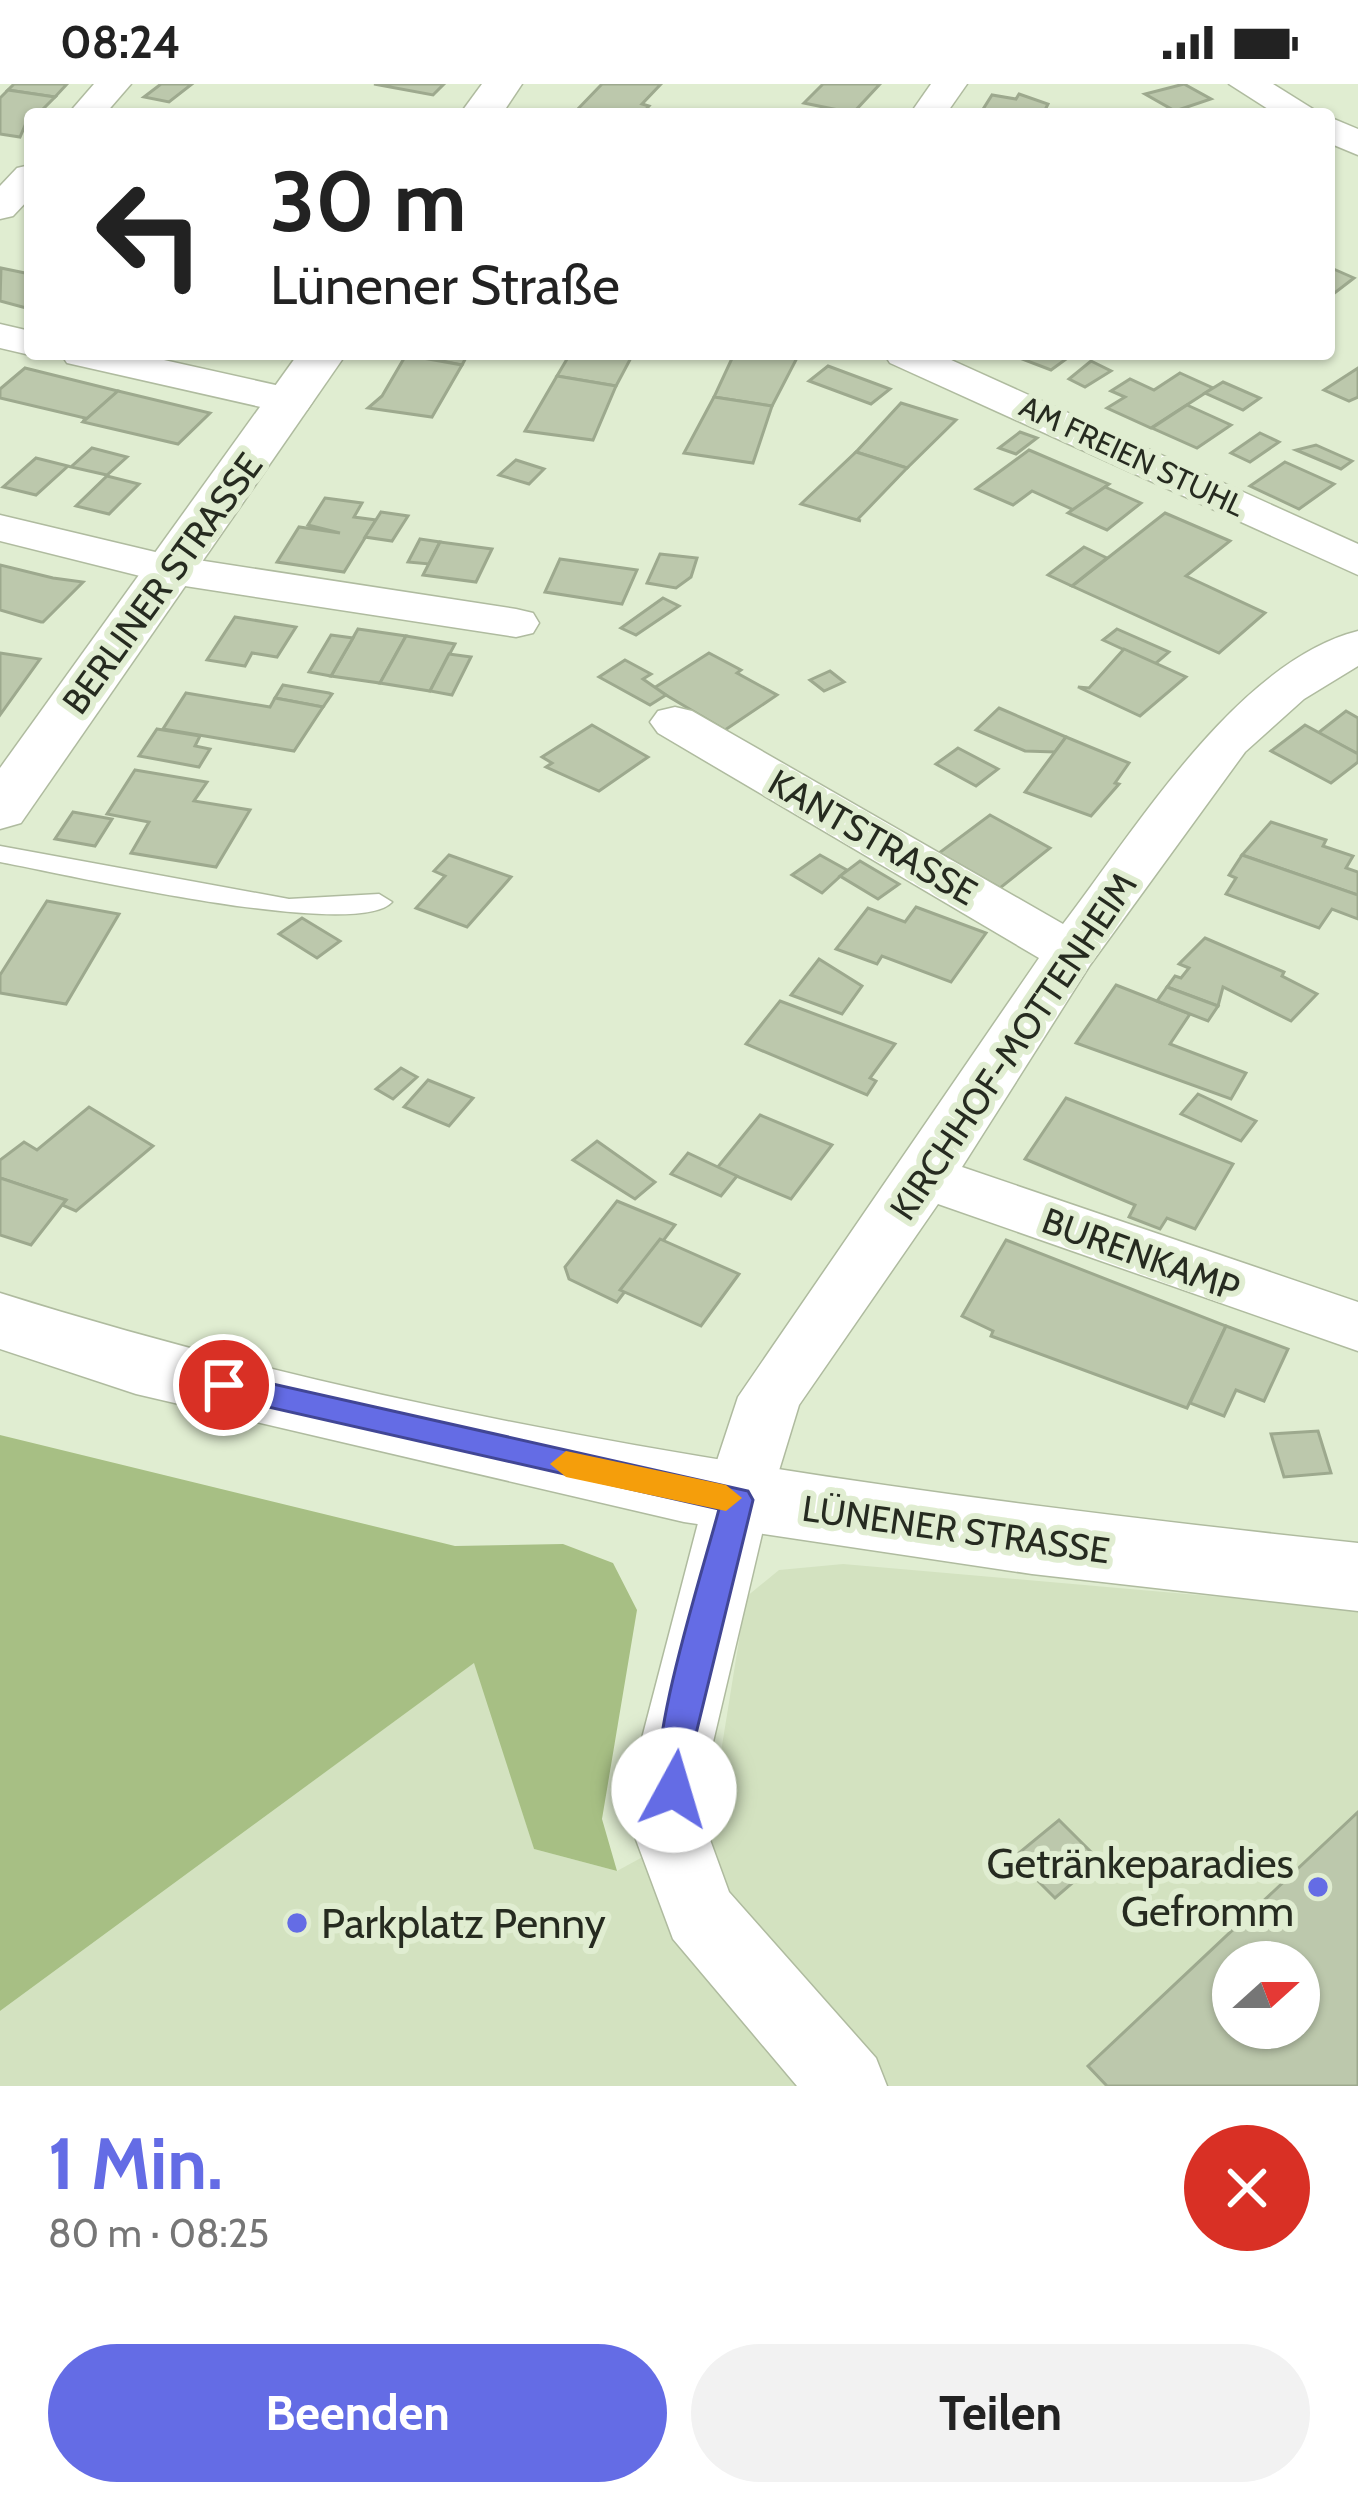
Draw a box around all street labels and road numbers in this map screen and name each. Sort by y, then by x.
street label: AM FREIEN STUHL [1014,388,1250,524]
street label: BERLINER STRASSE [53,444,271,722]
street label: KANTSTRASSE [761,760,985,914]
street label: KIRCHHOF-MOTTENHEIM [880,864,1146,1228]
street label: BURENKAMP [1036,1198,1246,1310]
street label: LÜNENER STRASSE [799,1486,1113,1572]

